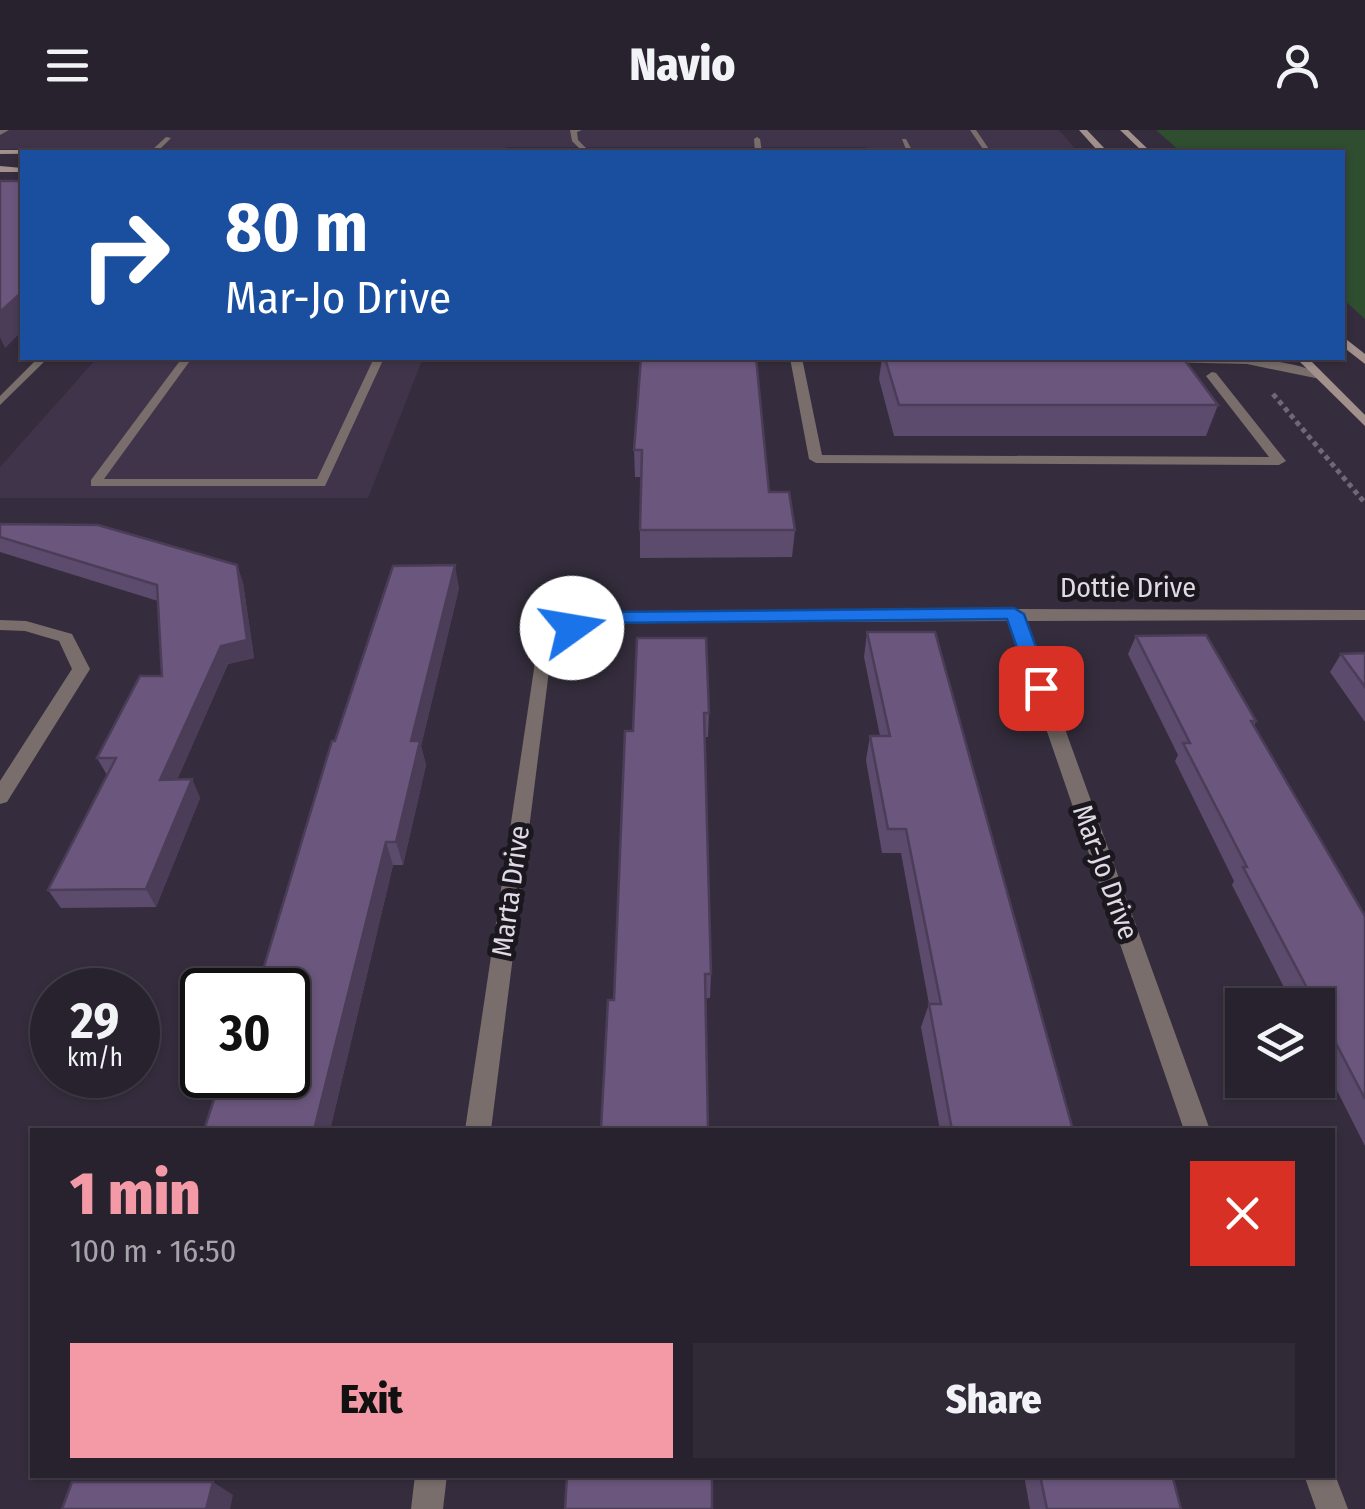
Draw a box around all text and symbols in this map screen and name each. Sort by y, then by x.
icon: menu [40,38,95,93]
text: Navio [630,38,735,92]
icon: person [1270,38,1325,93]
text: 80 m [225,186,368,270]
icon: right [60,190,190,320]
text: Mar-Jo Drive [225,271,451,325]
street label: Dottie Drive [1060,571,1196,604]
position arrow [520,576,624,680]
pin [999,646,1084,731]
icon: arrive [1014,661,1069,716]
street label: Mar-Jo Drive [1066,800,1145,944]
street label: Marta Drive [485,823,536,959]
speed limit sign: 30 [180,968,310,1098]
map controls [1225,988,1335,1098]
button: layers [1225,988,1335,1098]
text: 29 [71,991,119,1051]
text: km/h [67,1043,123,1073]
text: 1 min [70,1158,201,1230]
button: close [1190,1161,1295,1266]
text: 100 m · 16:50 [70,1232,236,1270]
button: Exit [70,1343,673,1458]
button: Share [693,1343,1295,1458]

